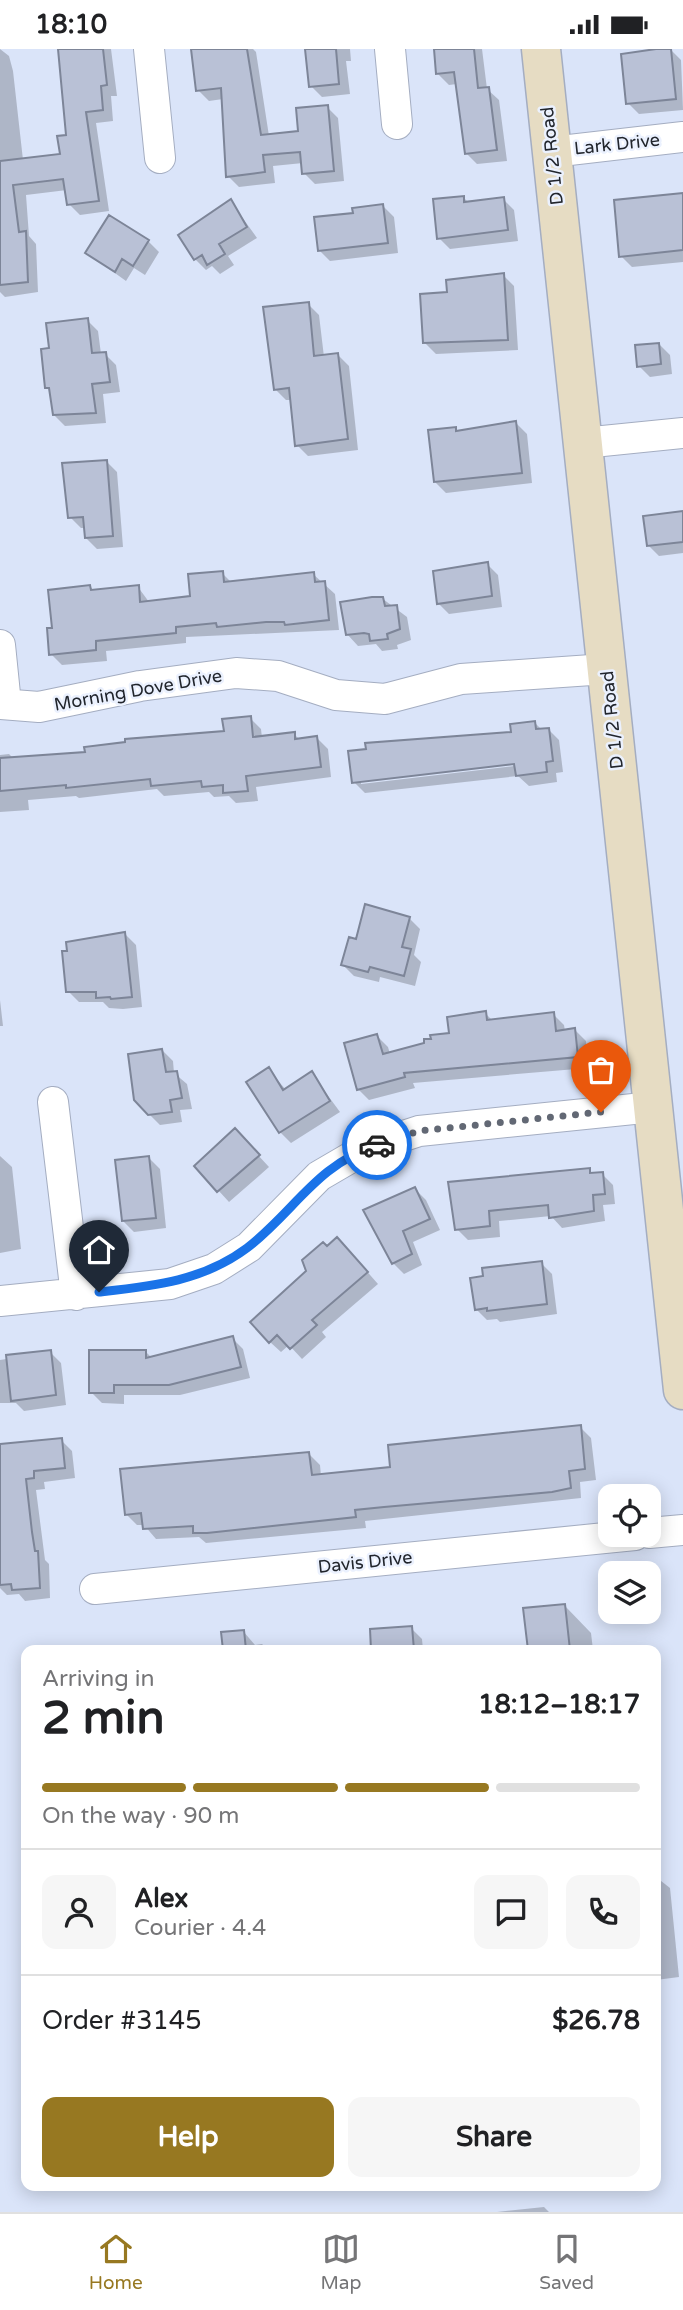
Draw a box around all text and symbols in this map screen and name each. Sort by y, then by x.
text: 18:10 [35,9,107,40]
street label: D 1/2 Road [536,106,568,206]
street label: Lark Drive [573,129,661,159]
street label: Morning Dove Drive [52,664,224,716]
street label: D 1/2 Road [596,670,628,770]
pin [571,1040,631,1112]
icon: bag [582,1051,620,1089]
courier [342,1110,412,1180]
icon: car [358,1126,396,1164]
pin [69,1220,129,1292]
icon: home [80,1231,118,1269]
map controls [598,1484,661,1624]
button: locate [598,1484,661,1547]
street label: Davis Drive [317,1546,413,1578]
button: layers [598,1561,661,1624]
text: Arriving in [42,1665,155,1693]
text: 18:12–18:17 [478,1689,640,1720]
text: 2 min [42,1691,165,1746]
text: On the way · 90 m [42,1802,239,1830]
button: person [42,1875,116,1949]
button: chat [474,1875,548,1949]
button: phone [566,1875,640,1949]
text: Alex [134,1883,188,1914]
text: Courier · 4.4 [134,1914,266,1942]
text: Order #3145 [42,2005,202,2036]
text: $26.78 [552,2005,640,2036]
button: Help [42,2097,334,2177]
button: Share [348,2097,640,2177]
tab: Home [89,2230,143,2294]
tab: Map [320,2230,361,2294]
tab: Saved [539,2230,594,2294]

